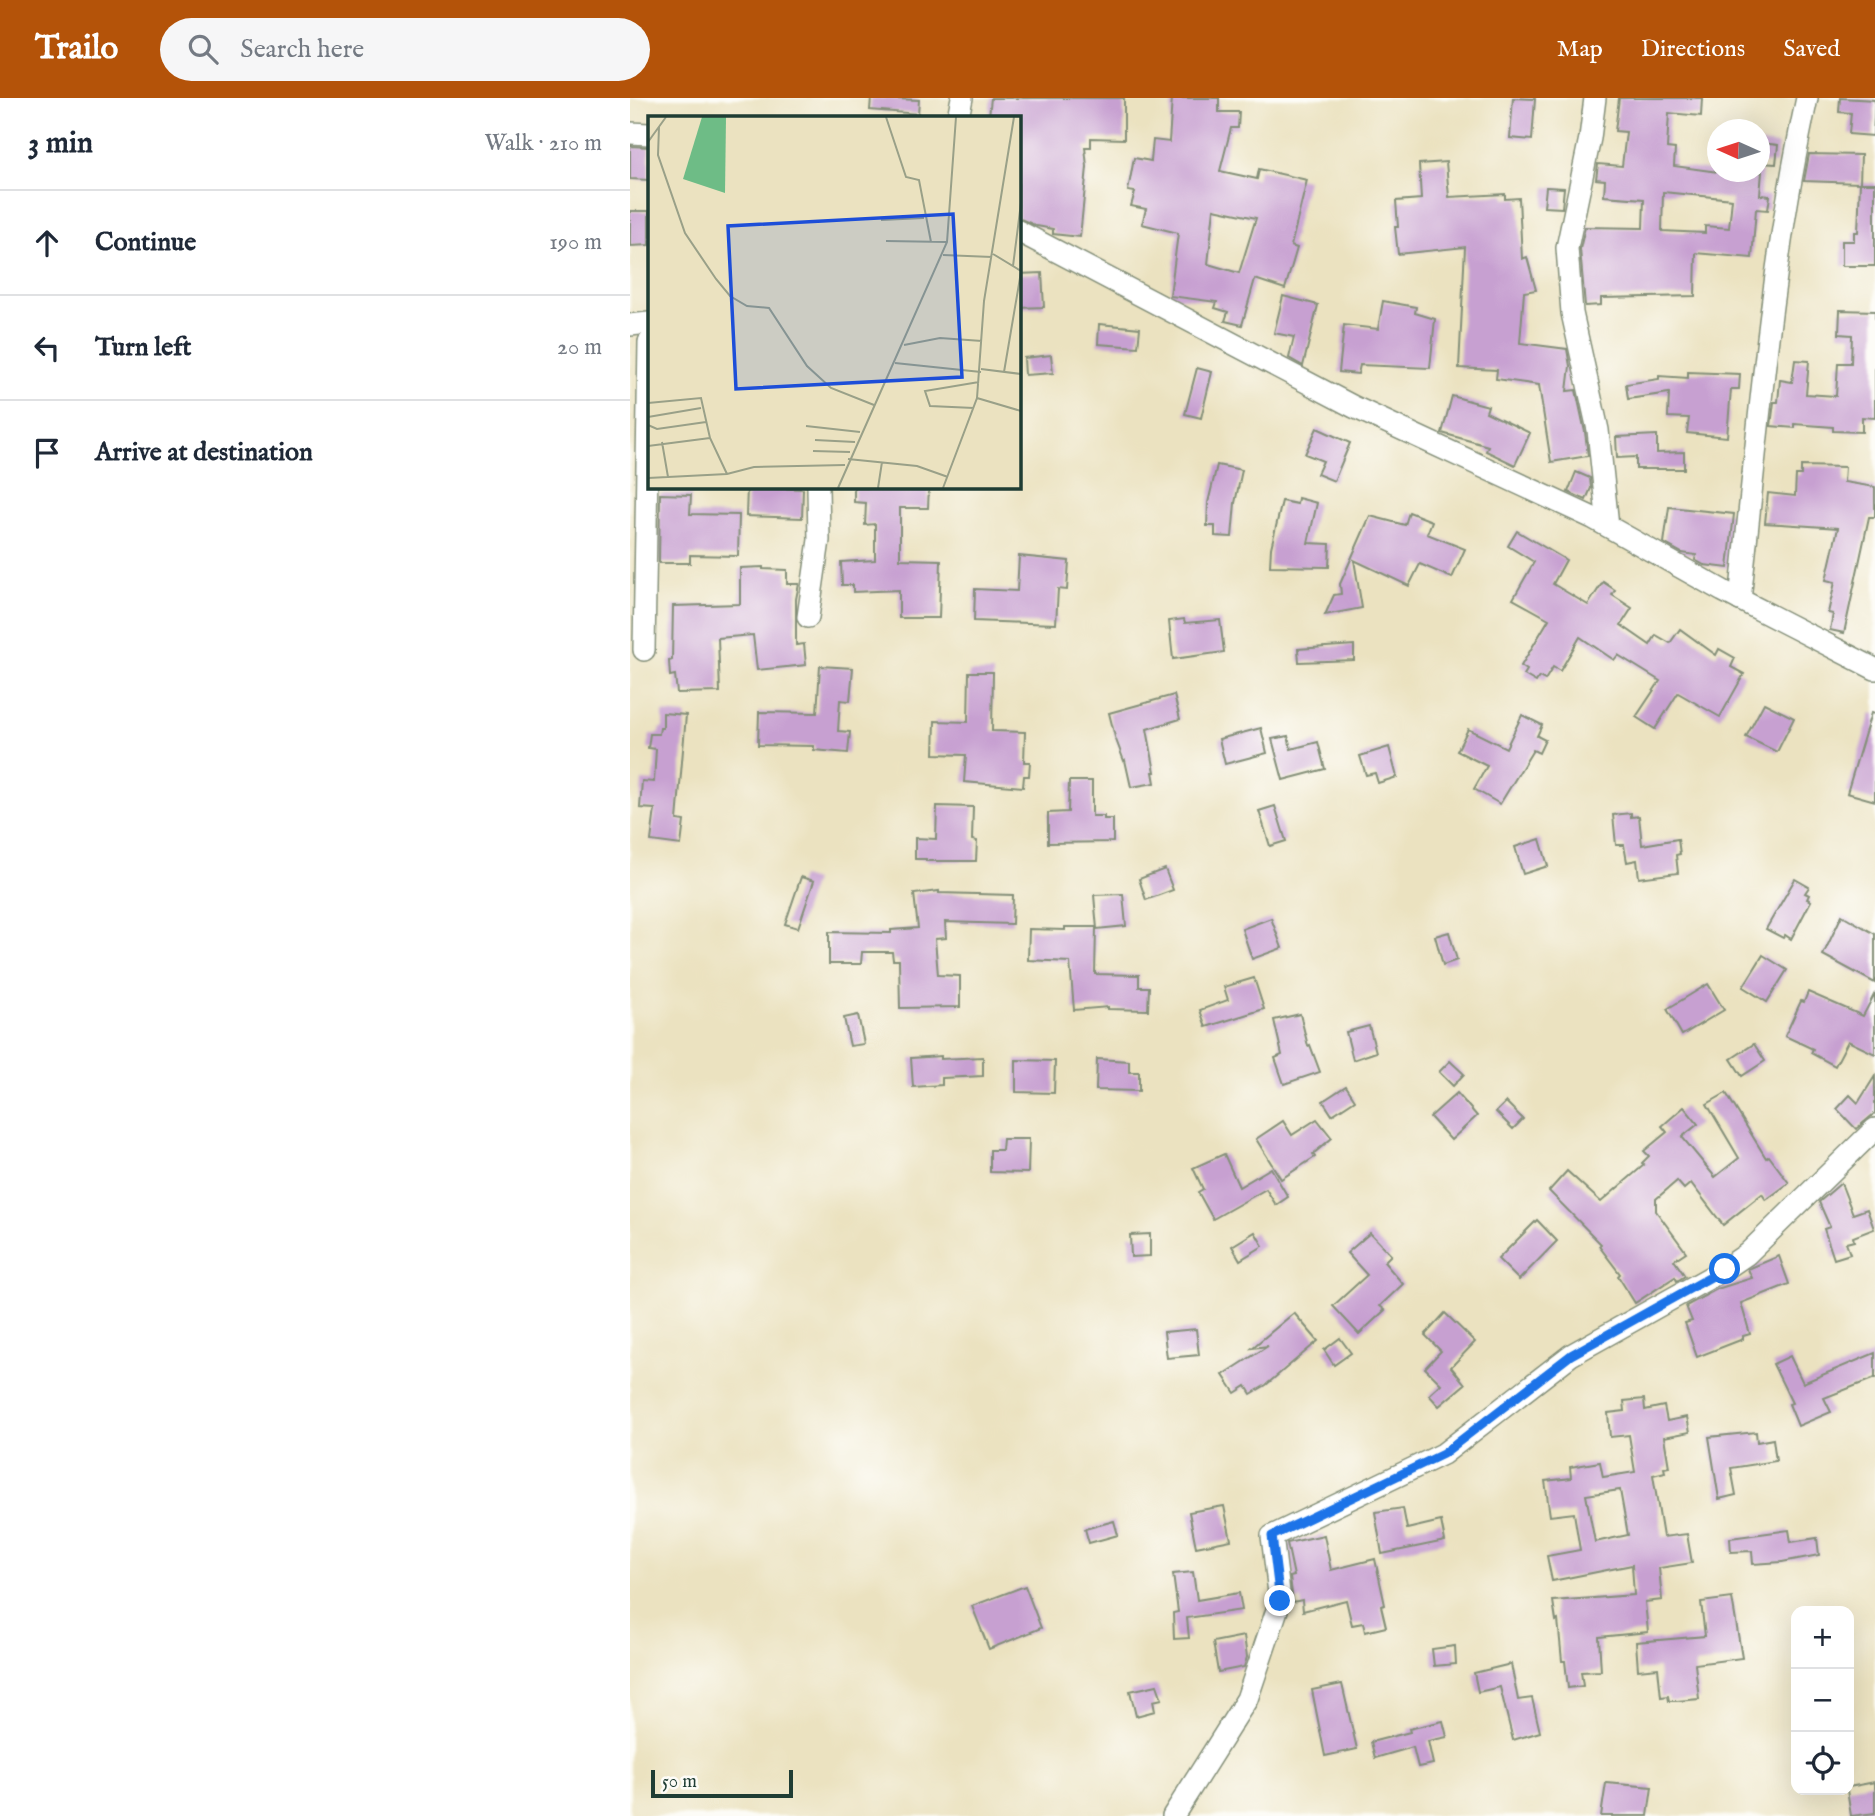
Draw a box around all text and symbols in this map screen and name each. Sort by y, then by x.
search box [160,18,650,81]
text: Trailo [35,28,118,70]
icon: search [184,30,222,68]
text: Search here [240,33,364,66]
text: Map [1557,34,1603,65]
text: Directions [1641,34,1745,65]
text: Saved [1783,34,1840,65]
inset map [648,116,1020,488]
north arrow [1707,119,1770,182]
text: 3 min [28,125,93,163]
text: Walk · 210 m [485,129,602,158]
icon: ahead [28,224,66,262]
text: Continue [95,226,196,259]
text: 190 m [549,228,602,257]
icon: left [28,329,66,367]
text: Turn left [95,331,192,364]
text: 20 m [557,333,602,362]
icon: arrive [28,434,66,472]
text: Arrive at destination [95,436,313,469]
route start [1709,1253,1740,1284]
route end [1264,1585,1295,1616]
map controls [1791,1606,1854,1795]
button: + [1791,1606,1854,1669]
button: − [1791,1669,1854,1732]
button: locate [1791,1732,1854,1795]
scale bar [651,1767,793,1799]
text: 50 m [662,1770,697,1794]

